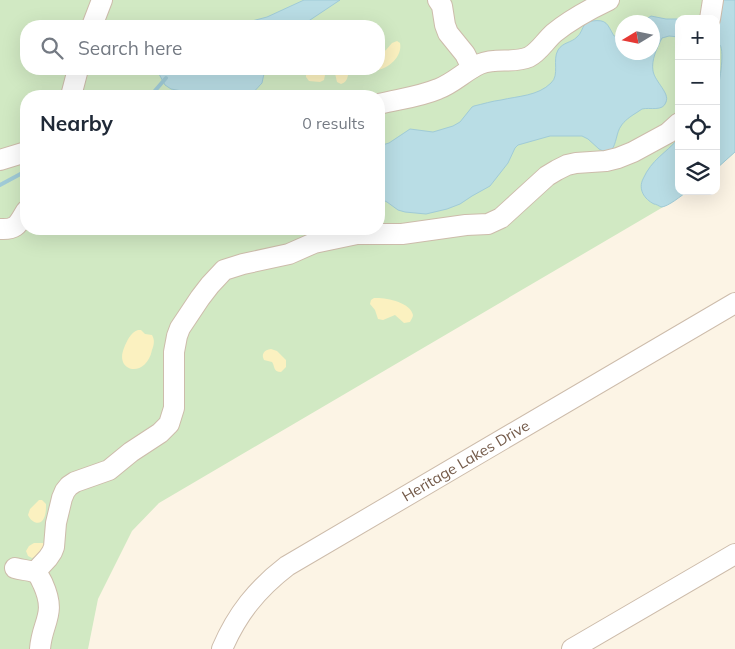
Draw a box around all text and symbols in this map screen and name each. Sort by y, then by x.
north arrow [615,15,660,60]
map controls [675,15,720,195]
button: + [675,15,720,60]
search box [20,20,385,75]
icon: search [38,34,66,62]
text: Search here [78,36,182,60]
button: − [675,60,720,105]
button: locate [675,105,720,150]
text: Nearby [40,110,113,136]
text: 0 results [302,113,365,133]
button: layers [675,150,720,195]
street label: Heritage Lakes Drive [398,416,533,505]

